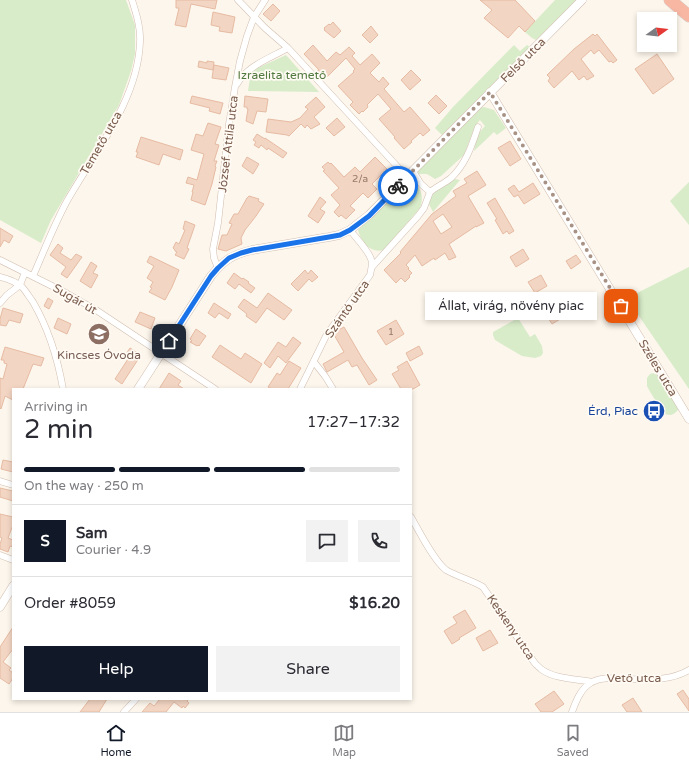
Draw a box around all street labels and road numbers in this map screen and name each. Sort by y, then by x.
street label: Felső utca [498,35,548,85]
street label: József Attila utca [215,95,241,193]
street label: Temető utca [77,109,125,177]
street label: Szántó utca [322,277,372,341]
street label: Sugár út [50,281,100,317]
street label: Széles utca [636,337,680,399]
street label: Keskeny utca [484,592,538,662]
street label: Vető utca [607,671,661,685]

